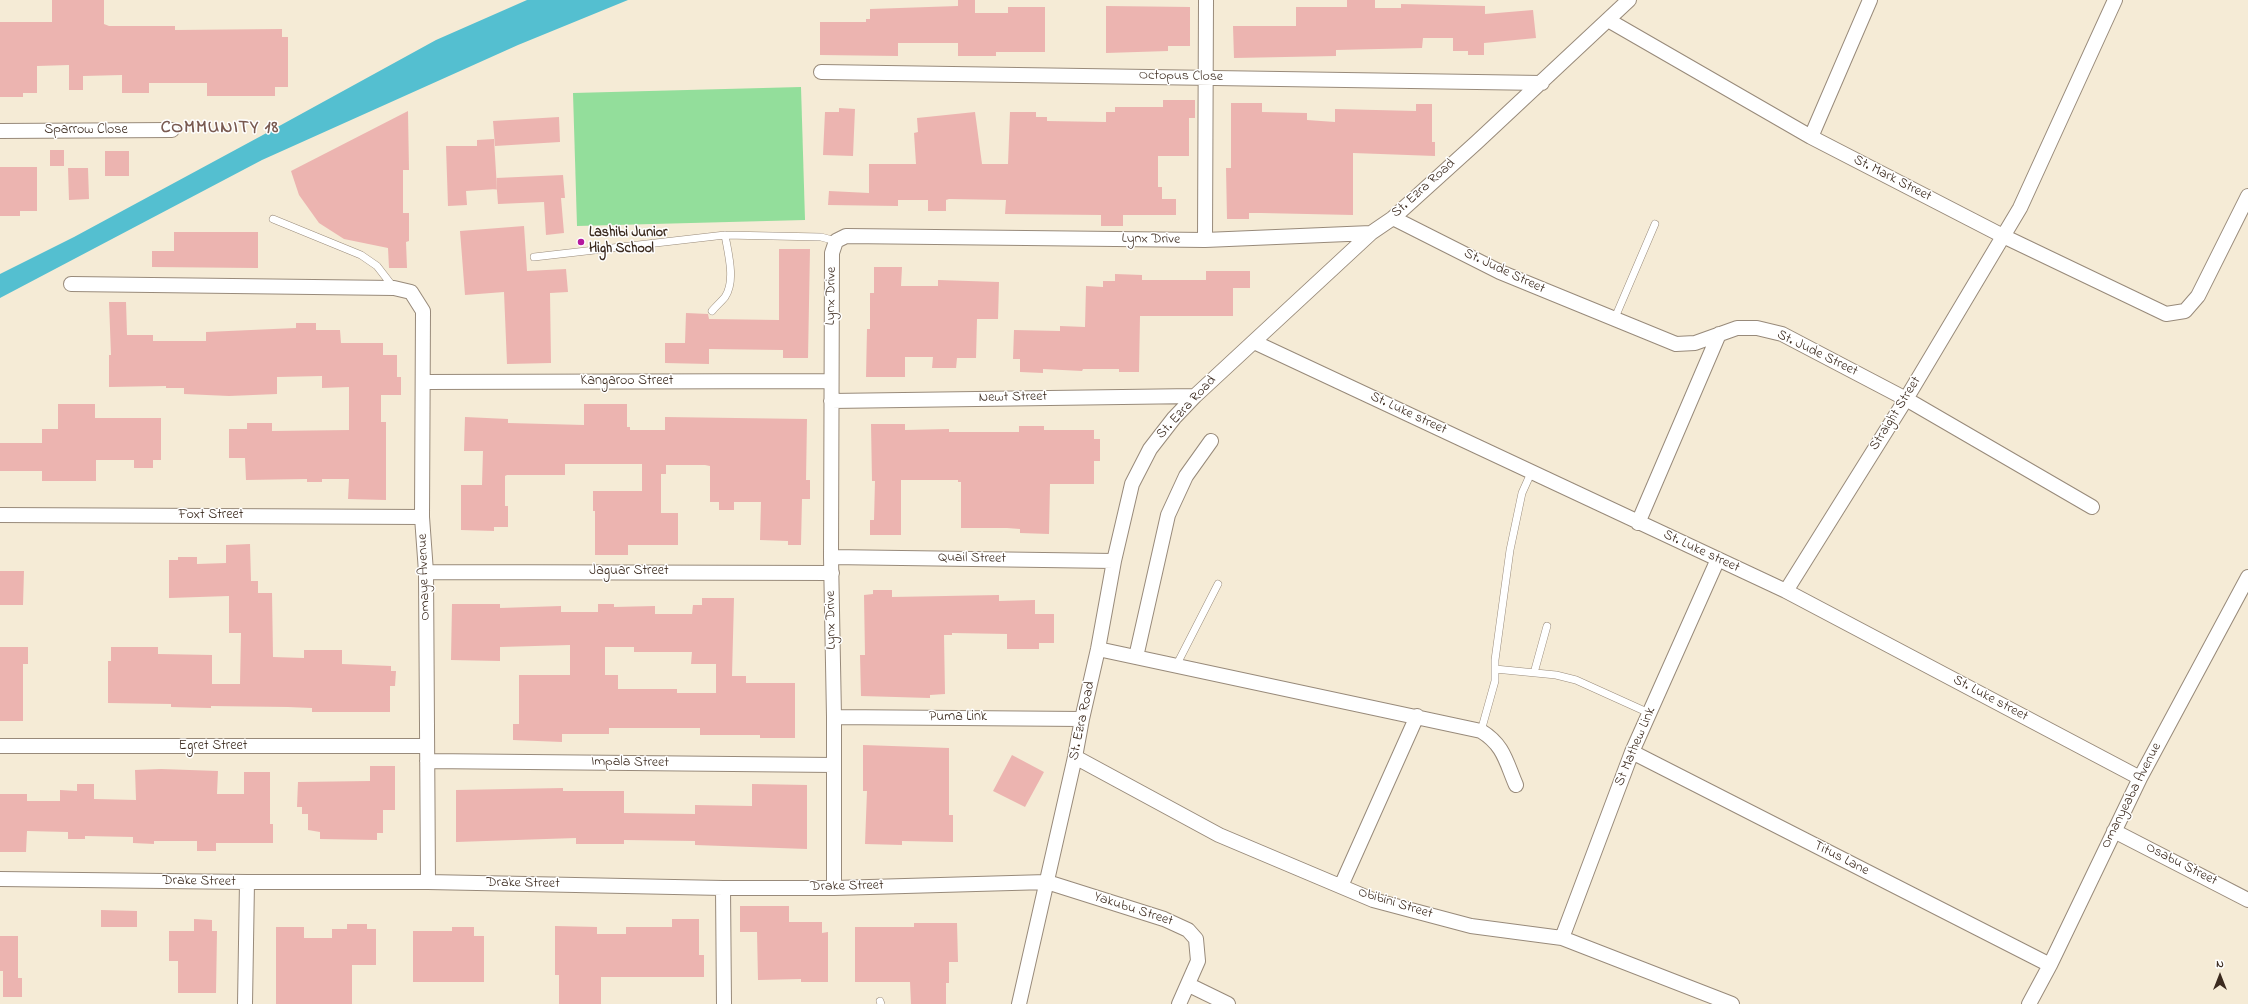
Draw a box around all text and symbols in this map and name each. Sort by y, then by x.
street label: Octopus Close [1139,68,1223,86]
district label: COMMUNITY 18 [161,118,279,140]
street label: Sparrow Close [44,123,128,139]
street label: St. Mark Street [1850,152,1934,206]
street label: St. Ezra Road [1389,156,1459,222]
place label: Lashibi Junior High School [589,226,667,258]
street label: Lynx Drive [1121,231,1181,249]
marker: Lashibi Junior High School [576,237,586,247]
street label: St. Jude Street [1461,246,1547,298]
street label: Lynx Drive [823,266,841,326]
street label: St. Jude Street [1774,327,1860,381]
street label: St. Ezra Road [1153,373,1221,443]
street label: Kangaroo Street [581,374,673,390]
street label: Straight Street [1867,374,1925,454]
street label: Newt Street [979,389,1047,407]
street label: St. Luke street [1367,389,1449,439]
street label: Foxt Street [179,508,243,524]
street label: St. Luke street [1660,527,1742,577]
street label: Omaye Avenue [415,533,435,621]
street label: Quail Street [938,550,1006,568]
street label: Jaguar Street [589,564,669,580]
street label: Lynx Drive [823,590,841,650]
street label: St. Luke street [1950,672,2030,726]
street label: St. Ezra Road [1066,680,1100,762]
street label: St Mathew Link [1612,705,1660,789]
street label: Puma Link [929,710,987,726]
street label: Egret Street [179,739,247,755]
street label: Omanyeaba Avenue [2098,740,2166,852]
street label: Impala Street [591,754,669,772]
street label: Titus Lane [1811,838,1871,880]
street label: Osabu Street [2142,840,2220,890]
street label: Drake Street [162,873,236,891]
street label: Drake Street [486,875,560,893]
street label: Drake Street [810,878,884,896]
street label: Obibini Street [1356,885,1434,923]
street label: Yakubu Street [1091,889,1175,931]
north arrow [2200,956,2240,996]
text: N [2216,956,2224,972]

